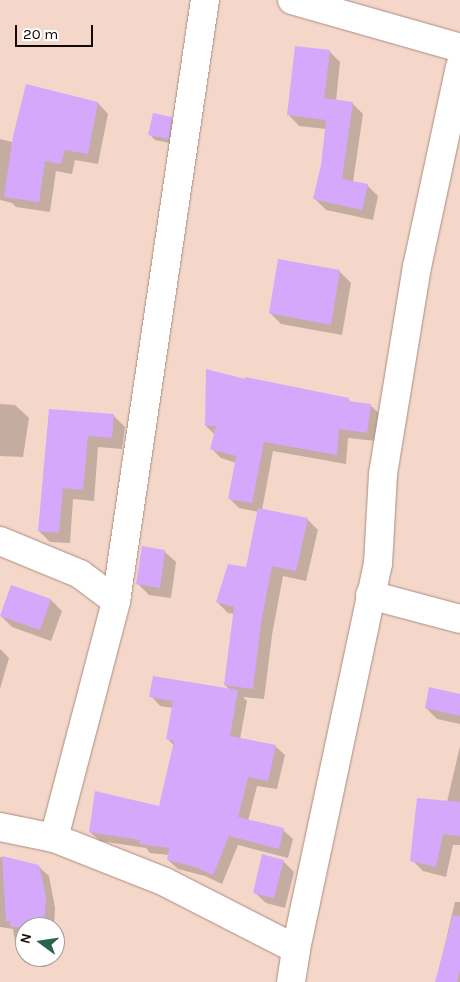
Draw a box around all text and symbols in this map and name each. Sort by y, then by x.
scale bar [18,15,95,47]
text: 20 m [23,25,58,43]
north arrow [15,917,65,967]
text: N [16,932,35,945]

